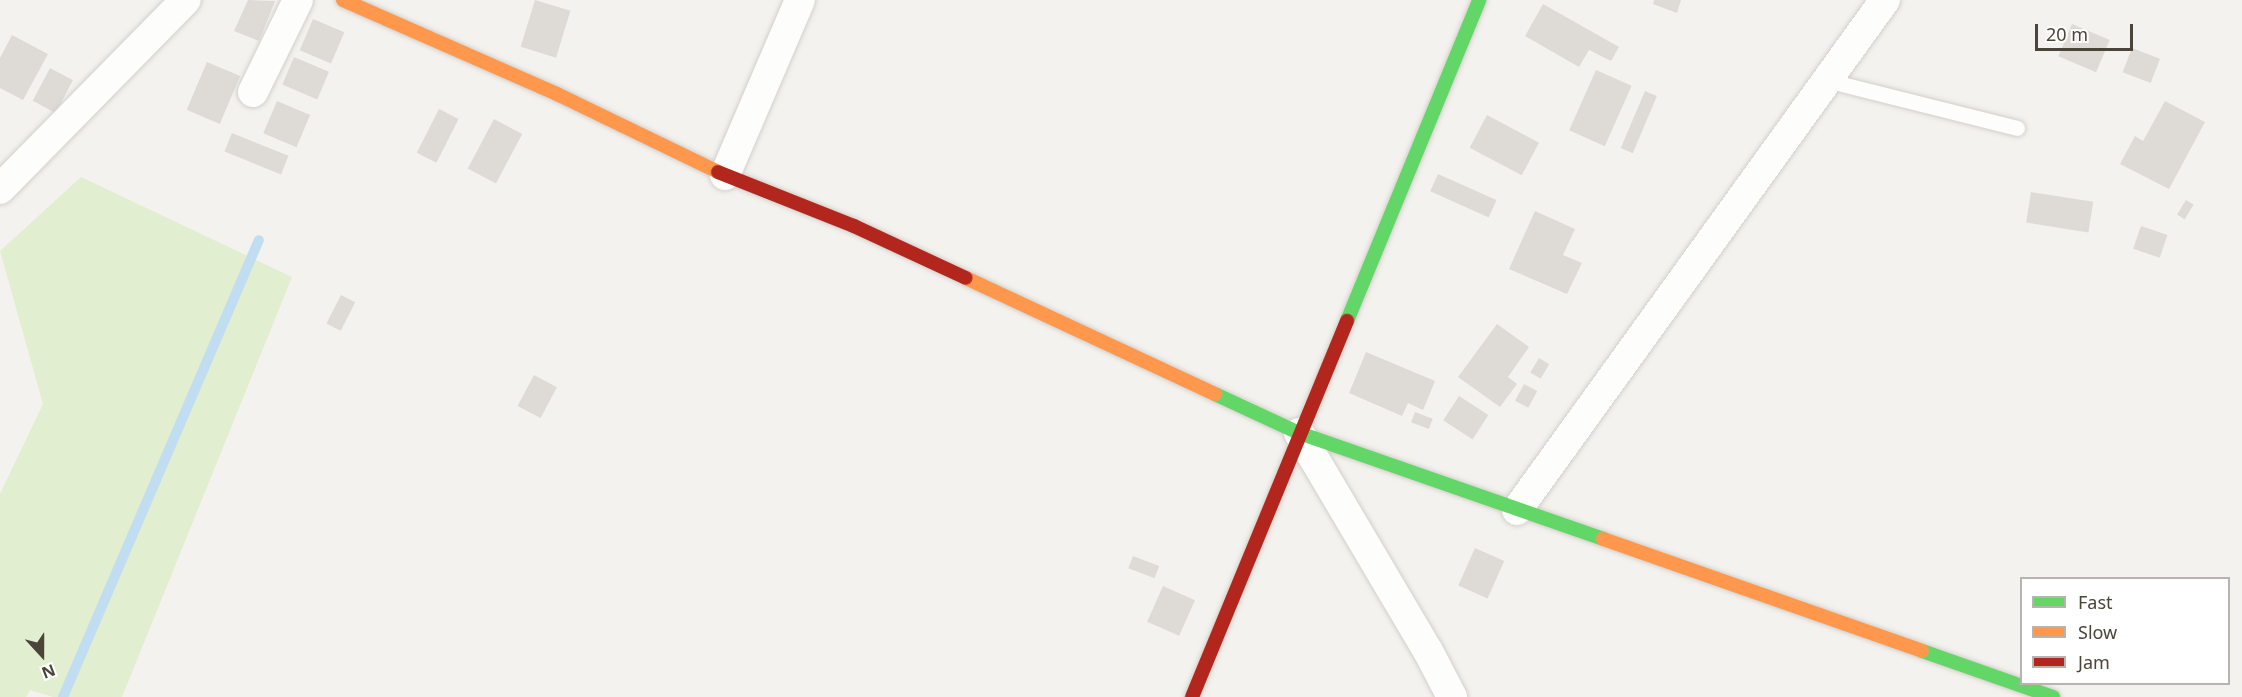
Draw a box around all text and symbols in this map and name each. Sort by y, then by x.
scale bar [2038,12,2136,50]
text: 20 m [2046,22,2088,46]
legend [2020,577,2230,685]
text: Fast [2078,590,2113,614]
text: Slow [2078,620,2117,644]
north arrow [12,625,72,685]
text: Jam [2078,650,2110,674]
text: N [38,659,58,684]

